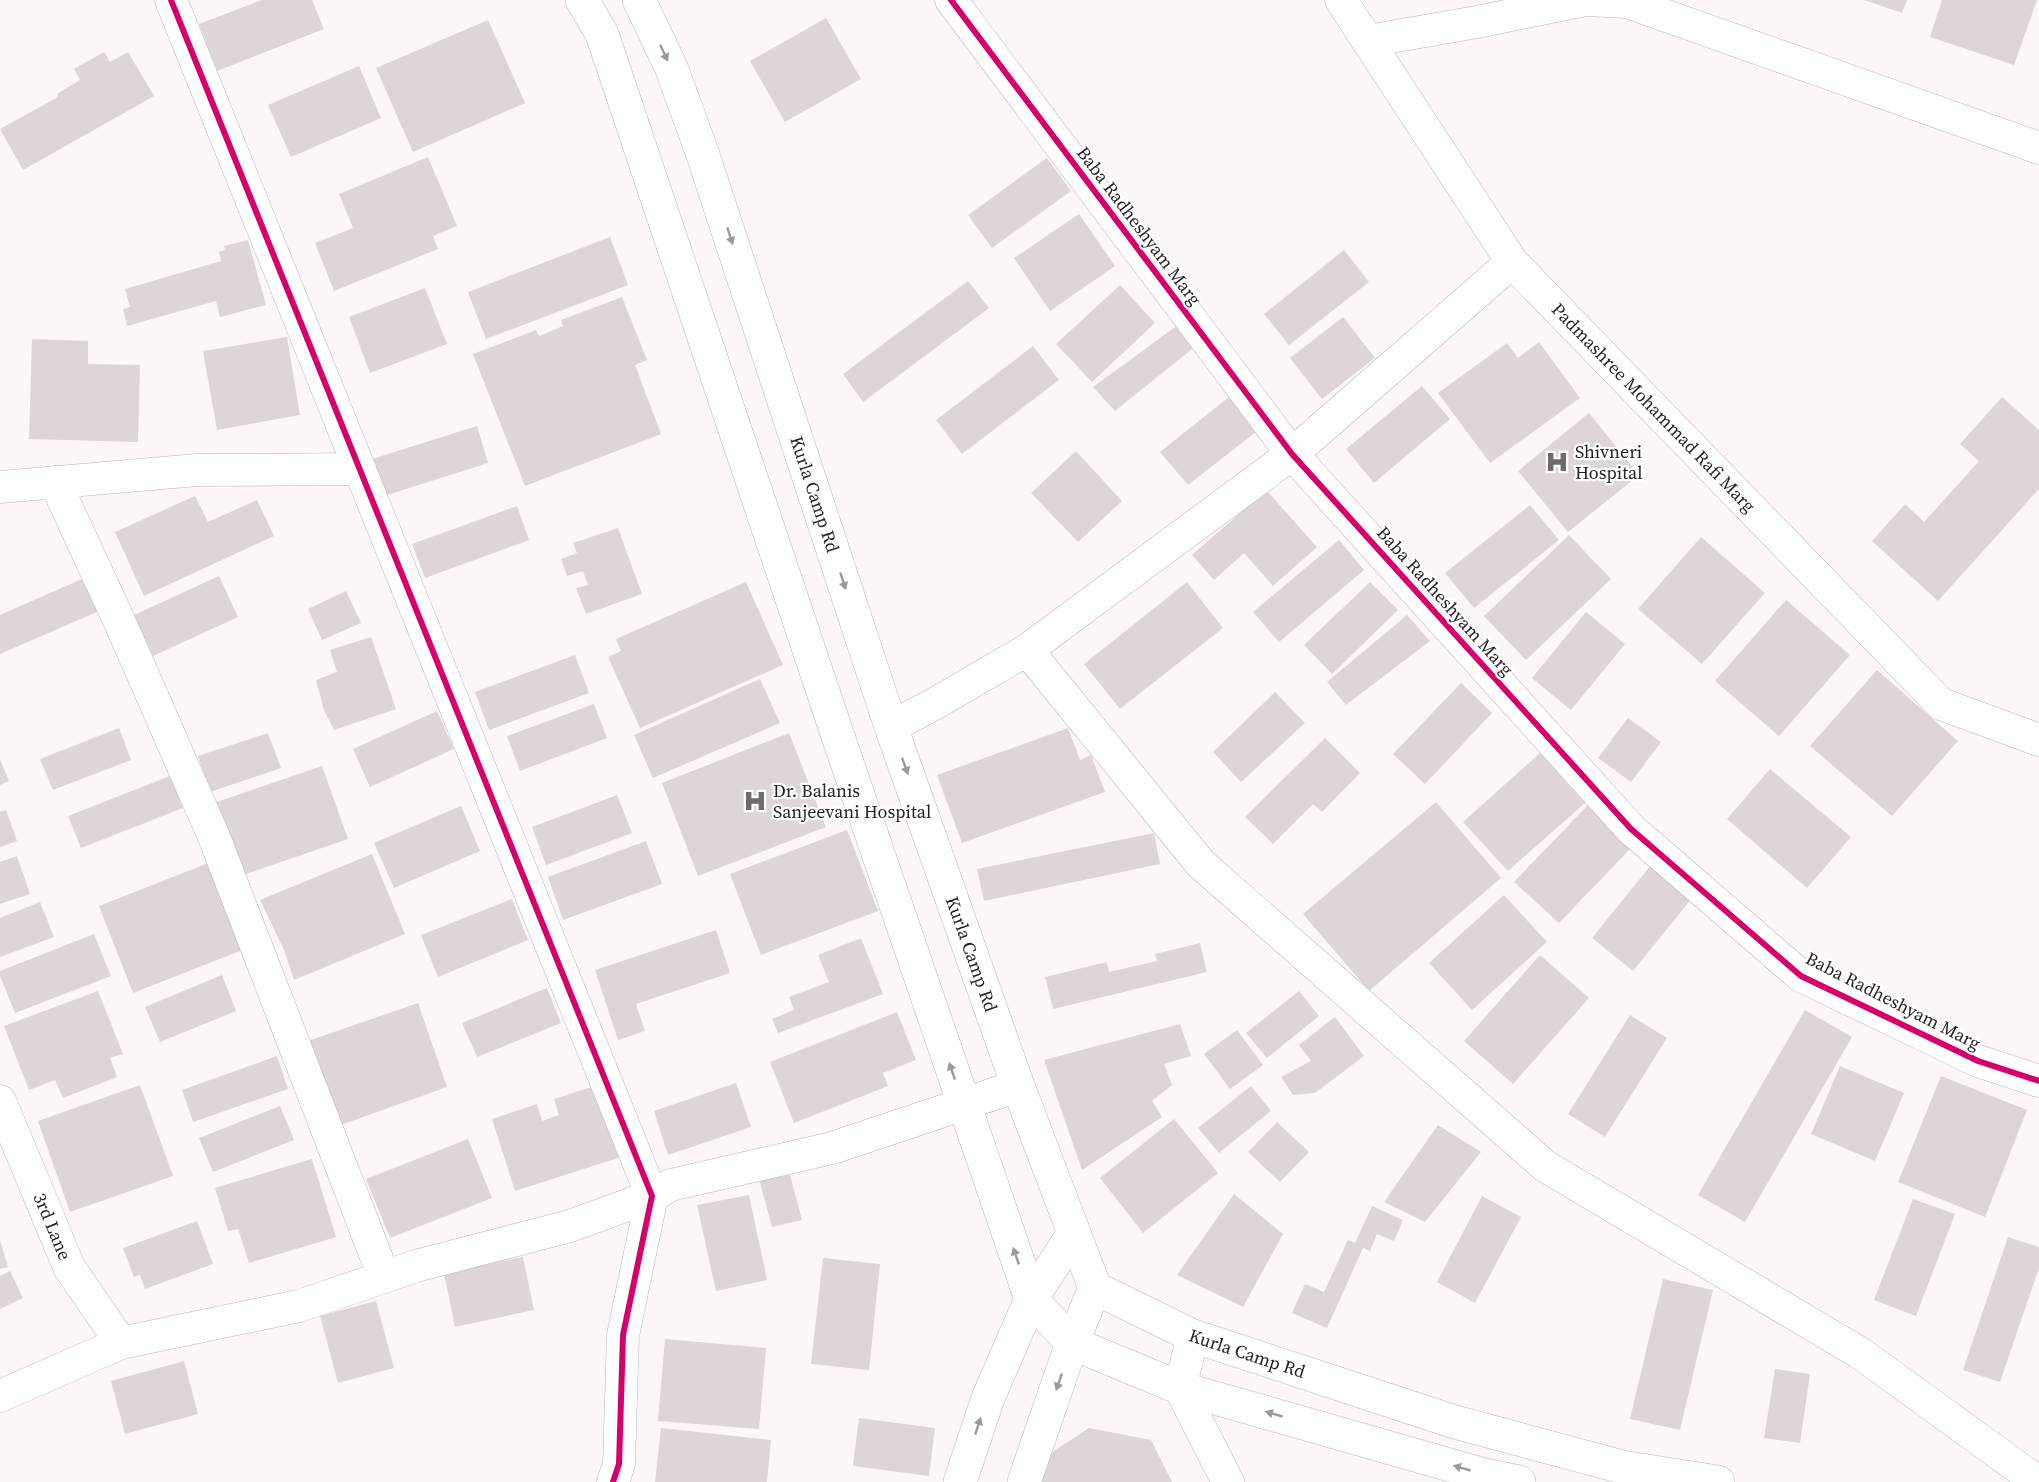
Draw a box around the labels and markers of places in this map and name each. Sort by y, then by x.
place label: Shivneri Hospital [1575,439,1643,485]
hospital icon: Shivneri Hospital [1544,449,1570,475]
place label: Dr. Balanis Sanjeevani Hospital [773,778,931,824]
hospital icon: Dr. Balanis Sanjeevani Hospital [742,788,768,814]

